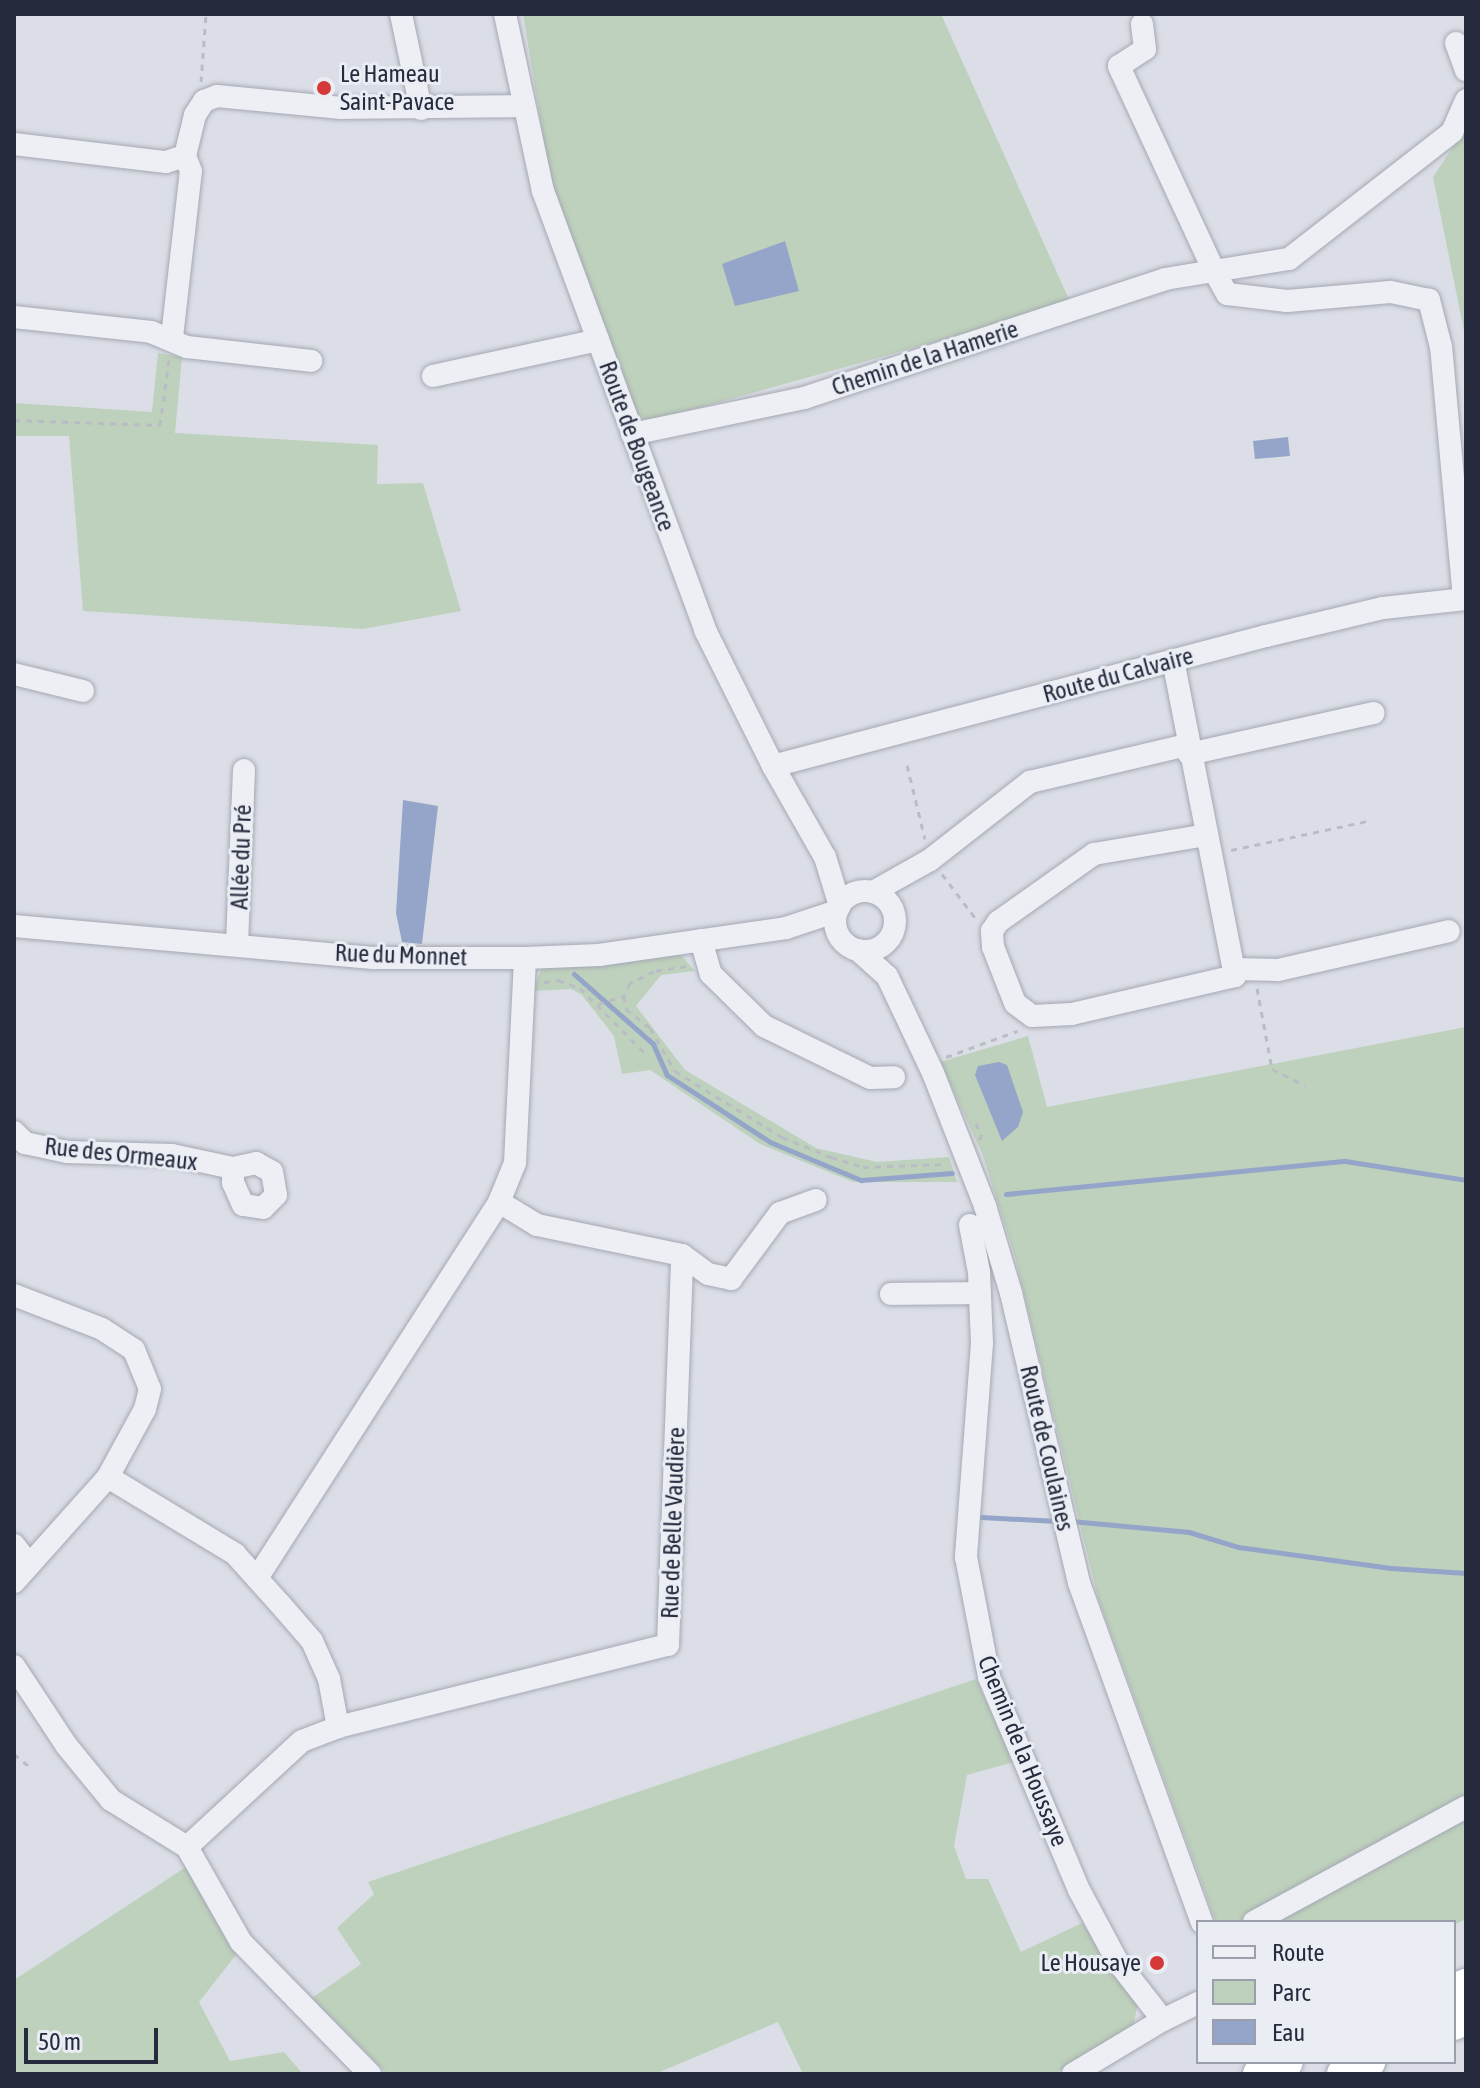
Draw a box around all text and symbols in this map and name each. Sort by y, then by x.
place label: Le Hameau Saint-Pavace [340,60,454,116]
marker: Le Hameau Saint-Pavace [315,79,333,97]
street label: Chemin de la Hamerie [828,314,1022,402]
street label: Route de Bougeance [593,357,681,535]
street label: Route du Calvaire [1040,641,1196,709]
street label: Allée du Pré [225,804,257,910]
street label: Rue du Monnet [334,938,468,972]
street label: Rue des Ormeaux [43,1132,199,1176]
street label: Route de Coulaines [1014,1362,1080,1534]
street label: Rue de Belle Vaudière [655,1427,691,1619]
street label: Chemin de la Houssaye [972,1652,1074,1850]
legend [1196,1920,1456,2064]
text: Route [1272,1939,1324,1966]
place label: Le Housaye [1041,1949,1141,1977]
marker: Le Housaye [1148,1954,1166,1972]
text: Parc [1272,1979,1310,2006]
scale bar [28,2012,162,2062]
text: Eau [1272,2019,1305,2046]
text: 50 m [38,2028,81,2055]

